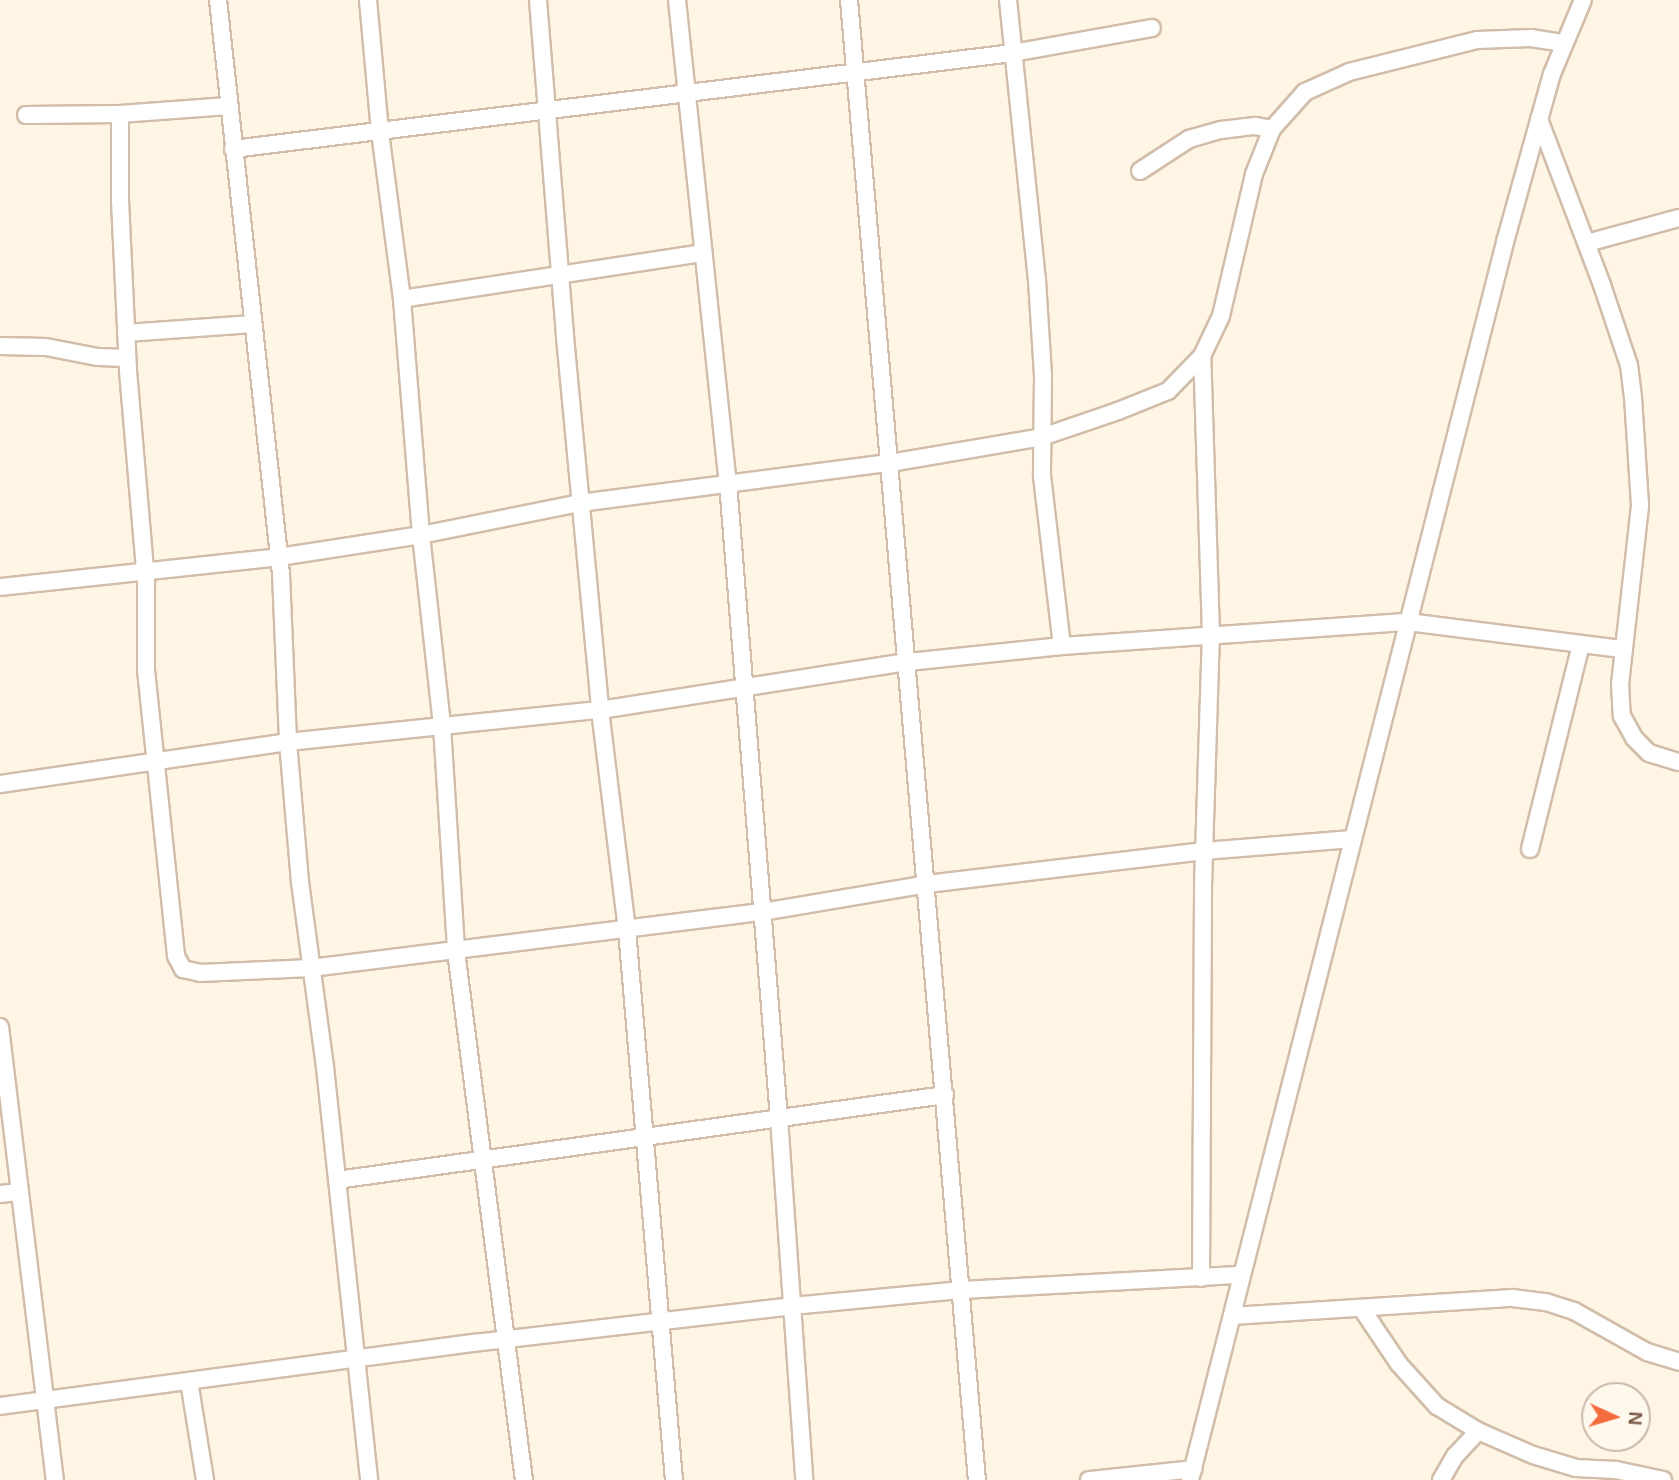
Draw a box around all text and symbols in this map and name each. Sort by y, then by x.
north arrow [1581,1382,1651,1452]
text: N [1624,1411,1646,1426]

